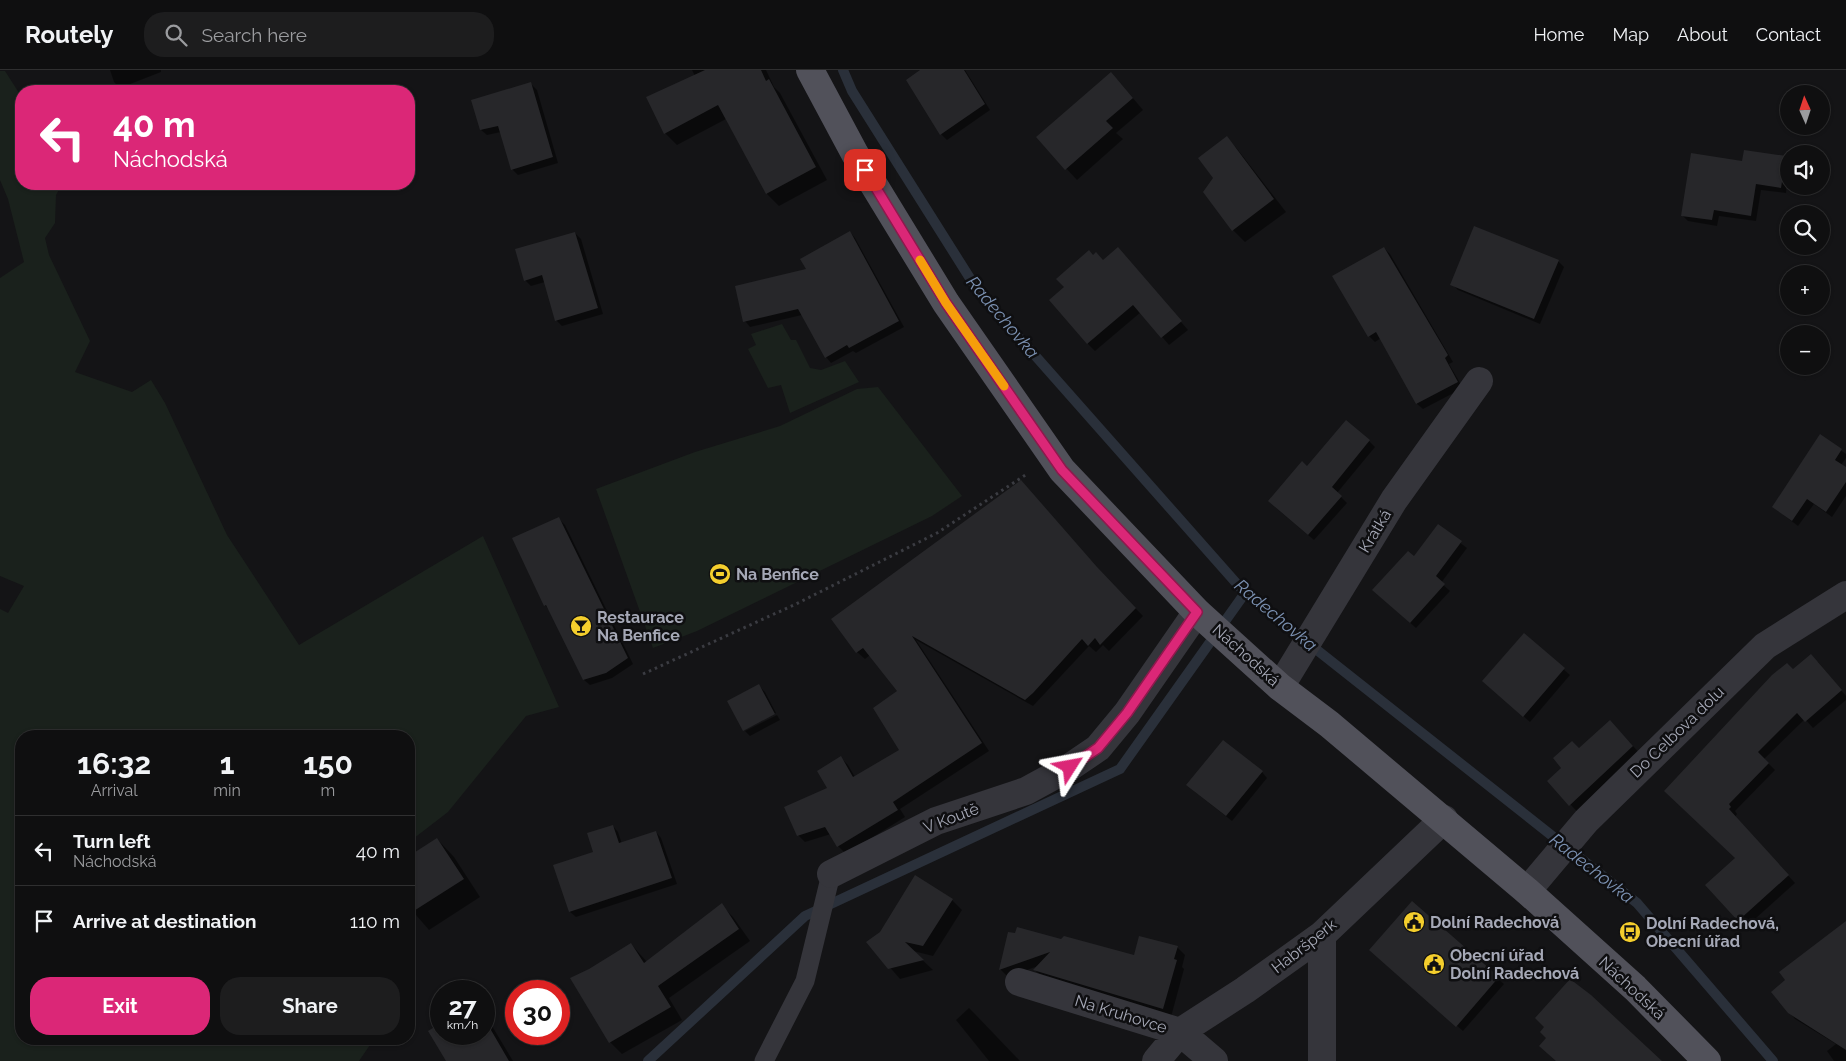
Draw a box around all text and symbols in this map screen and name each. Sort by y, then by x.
search box [144,12,494,57]
text: Routely [25,20,114,49]
icon: search [162,21,190,49]
text: Search here [202,24,307,46]
text: Home [1533,24,1584,45]
text: Map [1612,24,1649,45]
text: About [1677,24,1728,45]
text: Contact [1756,24,1821,45]
north arrow [1780,85,1830,135]
map controls [1780,85,1830,375]
text: 40 m [113,104,195,145]
icon: left [30,105,95,170]
button: sound [1780,145,1830,195]
text: Náchodská [113,146,228,172]
pin [844,149,886,191]
icon: arrive [851,156,879,184]
button: search [1780,205,1830,255]
button: + [1780,265,1830,315]
water label: Radechovka [963,272,1044,363]
button: − [1780,325,1830,375]
street label: Krátká [1355,506,1395,556]
sports icon: Na Benfice [708,562,732,586]
place label: Na Benfice [736,565,819,584]
water label: Radechovka [1231,575,1322,656]
place label: Restaurace Na Benfice [597,608,684,645]
bar icon: Restaurace Na Benfice [569,614,593,638]
street label: Náchodská [1209,620,1283,690]
street label: Do Celbova dolu [1626,682,1728,782]
position arrow [1043,740,1095,792]
text: 16:32 [77,746,151,781]
text: 1 [220,746,235,781]
text: 150 [303,746,353,781]
text: Arrival [91,781,138,800]
text: min [213,781,241,800]
text: m [321,781,335,800]
street label: V Koutě [921,799,981,837]
water label: Radechovka [1546,829,1638,907]
text: Turn left [73,830,150,852]
icon: left [30,837,58,865]
text: 40 m [356,840,400,862]
text: Náchodská [73,852,156,871]
icon: arrive [30,907,58,935]
text: Arrive at destination [73,910,257,932]
text: 110 m [350,910,400,932]
public building icon: Dolní Radechová [1402,910,1426,934]
place label: Dolní Radechová [1430,913,1559,932]
street label: Habršperk [1268,914,1341,977]
place label: Dolní Radechová, Obecní úřad [1646,914,1779,951]
bus stop icon: Dolní Radechová, Obecní úřad [1618,920,1642,944]
place label: Obecní úřad Dolní Radechová [1450,946,1579,983]
public building icon: Obecní úřad Dolní Radechová [1422,952,1446,976]
street label: Náchodská [1595,953,1669,1023]
button: Exit [30,977,210,1035]
button: Share [220,977,400,1035]
speed limit sign: 30 [505,980,570,1045]
text: 27 [448,991,477,1021]
street label: Na Kruhovce [1073,991,1169,1037]
text: km/h [447,1018,478,1032]

